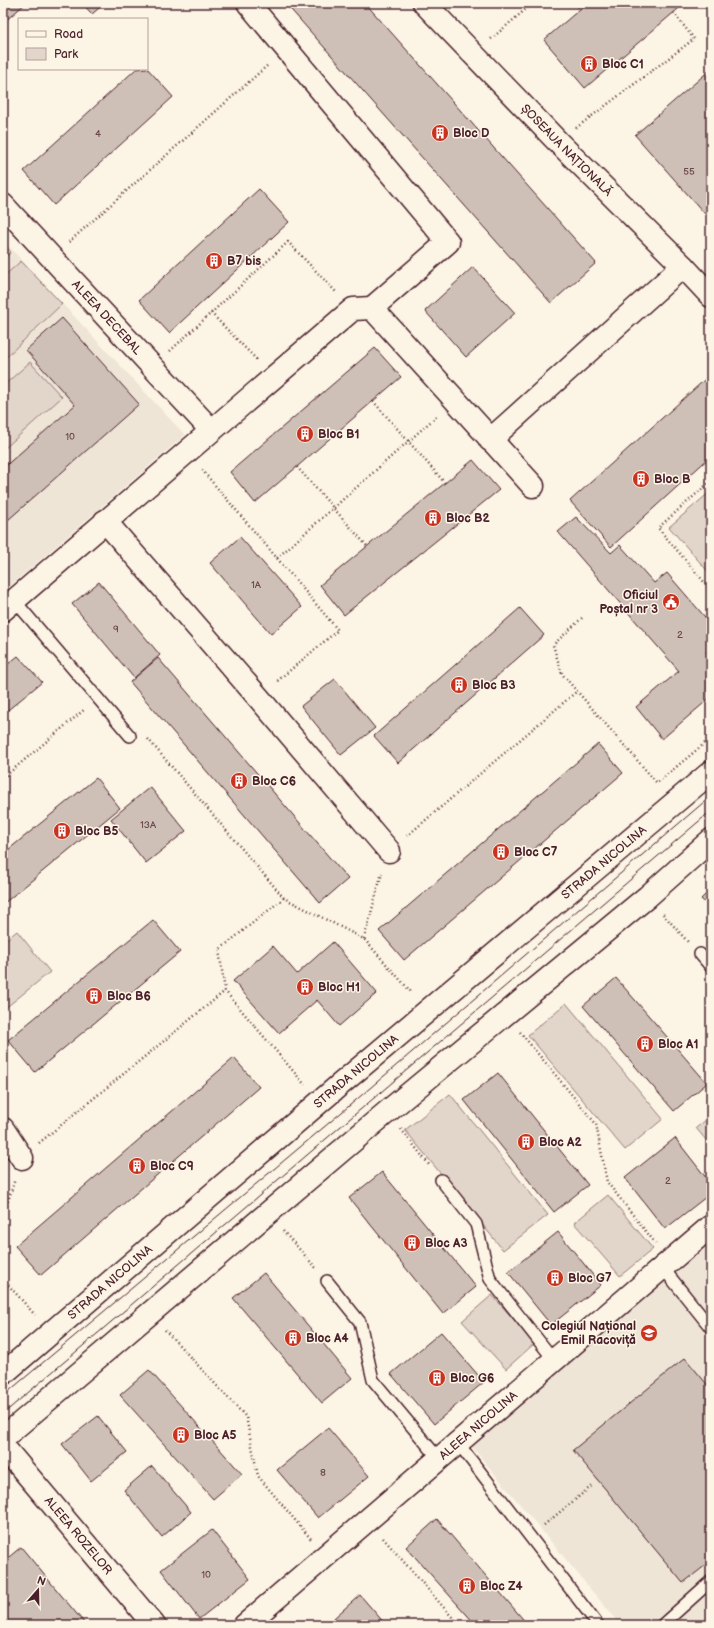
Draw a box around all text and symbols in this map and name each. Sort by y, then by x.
legend [18,18,148,70]
text: Road [54,27,83,42]
text: Park [54,47,78,62]
building icon: Bloc C1 [579,54,599,74]
place label: Bloc C1 [602,57,644,72]
street label: ȘOSEAUA NAȚIONALĂ [518,101,617,200]
building icon: Bloc D [430,123,450,143]
place label: Bloc D [453,126,489,141]
house number: 4 [95,128,101,140]
house number: 55 [683,166,695,178]
building icon: B7 bis [204,251,224,271]
place label: B7 bis [227,254,261,269]
street label: ALEEA DECEBAL [69,277,145,358]
building icon: Bloc B1 [295,424,315,444]
place label: Bloc B1 [318,427,360,442]
house number: 10 [65,431,75,443]
building icon: Bloc B [631,469,651,489]
place label: Bloc B [654,472,691,487]
building icon: Bloc B2 [423,508,443,528]
place label: Bloc B2 [446,511,491,526]
house number: 1A [251,579,262,591]
place label: Oficiul Poștal nr 3 [600,588,658,617]
public building icon: Oficiul Poștal nr 3 [661,592,681,612]
house number: 9 [113,623,119,635]
house number: 2 [677,629,683,641]
building icon: Bloc B3 [449,675,469,695]
place label: Bloc B3 [472,678,516,693]
building icon: Bloc C6 [229,771,249,791]
place label: Bloc C6 [252,774,296,789]
house number: 13A [140,819,157,831]
building icon: Bloc B5 [52,821,72,841]
street label: STRADA NICOLINA [558,822,650,903]
place label: Bloc B5 [75,824,119,839]
building icon: Bloc C7 [491,842,511,862]
place label: Bloc C7 [514,845,558,860]
building icon: Bloc H1 [295,977,315,997]
place label: Bloc H1 [318,980,360,995]
building icon: Bloc B6 [84,986,104,1006]
place label: Bloc B6 [107,989,151,1004]
street label: STRADA NICOLINA [310,1031,402,1111]
building icon: Bloc A1 [635,1034,655,1054]
place label: Bloc A1 [658,1037,699,1052]
building icon: Bloc A2 [516,1132,536,1152]
place label: Bloc A2 [539,1135,582,1150]
building icon: Bloc C9 [127,1156,147,1176]
place label: Bloc C9 [150,1159,194,1174]
house number: 2 [665,1175,671,1187]
building icon: Bloc A3 [402,1233,422,1253]
place label: Bloc A3 [425,1236,467,1251]
street label: STRADA NICOLINA [65,1241,156,1323]
building icon: Bloc G7 [545,1268,565,1288]
place label: Bloc G7 [568,1271,612,1286]
place label: Colegiul Național Emil Racoviță [541,1319,636,1348]
school or university icon: Colegiul Național Emil Racoviță [639,1323,659,1343]
building icon: Bloc A4 [283,1328,303,1348]
place label: Bloc A4 [306,1331,349,1346]
building icon: Bloc G6 [427,1368,447,1388]
place label: Bloc G6 [450,1371,494,1386]
street label: ALEEA NICOLINA [436,1387,521,1463]
building icon: Bloc A5 [171,1425,191,1445]
place label: Bloc A5 [194,1428,236,1443]
house number: 8 [320,1467,326,1479]
street label: ALEEA ROZELOR [41,1493,116,1578]
house number: 10 [201,1569,211,1581]
north arrow [18,1570,58,1610]
text: N [35,1574,47,1589]
building icon: Bloc Z4 [457,1576,477,1596]
place label: Bloc Z4 [480,1579,523,1594]

